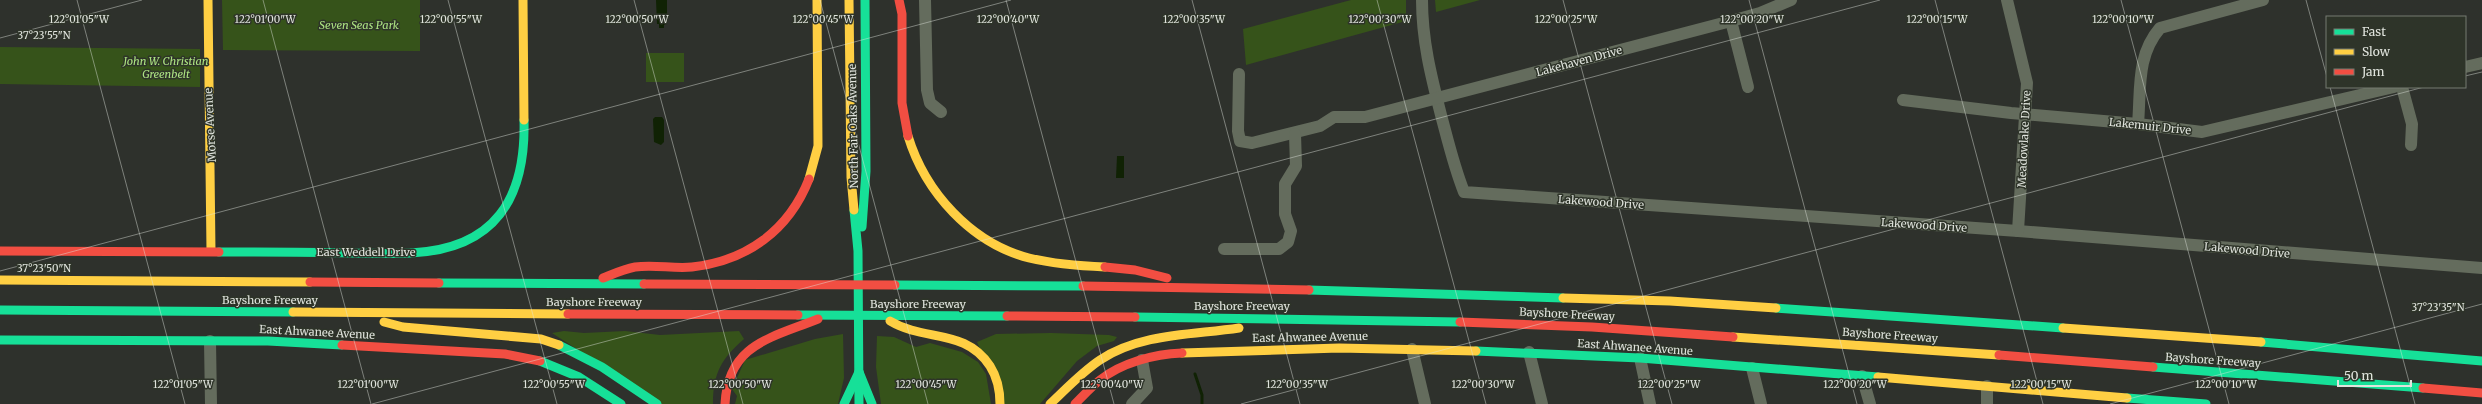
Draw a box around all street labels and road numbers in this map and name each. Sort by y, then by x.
street label: Lakehaven Drive [1534,43,1624,79]
street label: North Fair Oaks Avenue [845,63,861,188]
street label: Morse Avenue [201,87,219,163]
street label: Meadowlake Drive [2014,90,2034,188]
street label: Lakemuir Drive [2108,115,2192,137]
street label: Lakewood Drive [1558,192,1645,212]
street label: Lakewood Drive [1881,215,1968,235]
street label: Lakewood Drive [2204,239,2291,261]
street label: East Weddell Drive [316,245,416,259]
street label: Bayshore Freeway [222,293,319,307]
street label: Bayshore Freeway [546,295,643,309]
street label: Bayshore Freeway [870,297,967,311]
street label: Bayshore Freeway [1194,299,1291,313]
street label: Bayshore Freeway [1519,305,1616,324]
street label: East Ahwanee Avenue [259,322,375,342]
street label: Bayshore Freeway [1842,325,1939,345]
street label: East Ahwanee Avenue [1252,329,1368,345]
street label: East Ahwanee Avenue [1577,336,1693,358]
street label: Bayshore Freeway [2165,350,2262,370]

